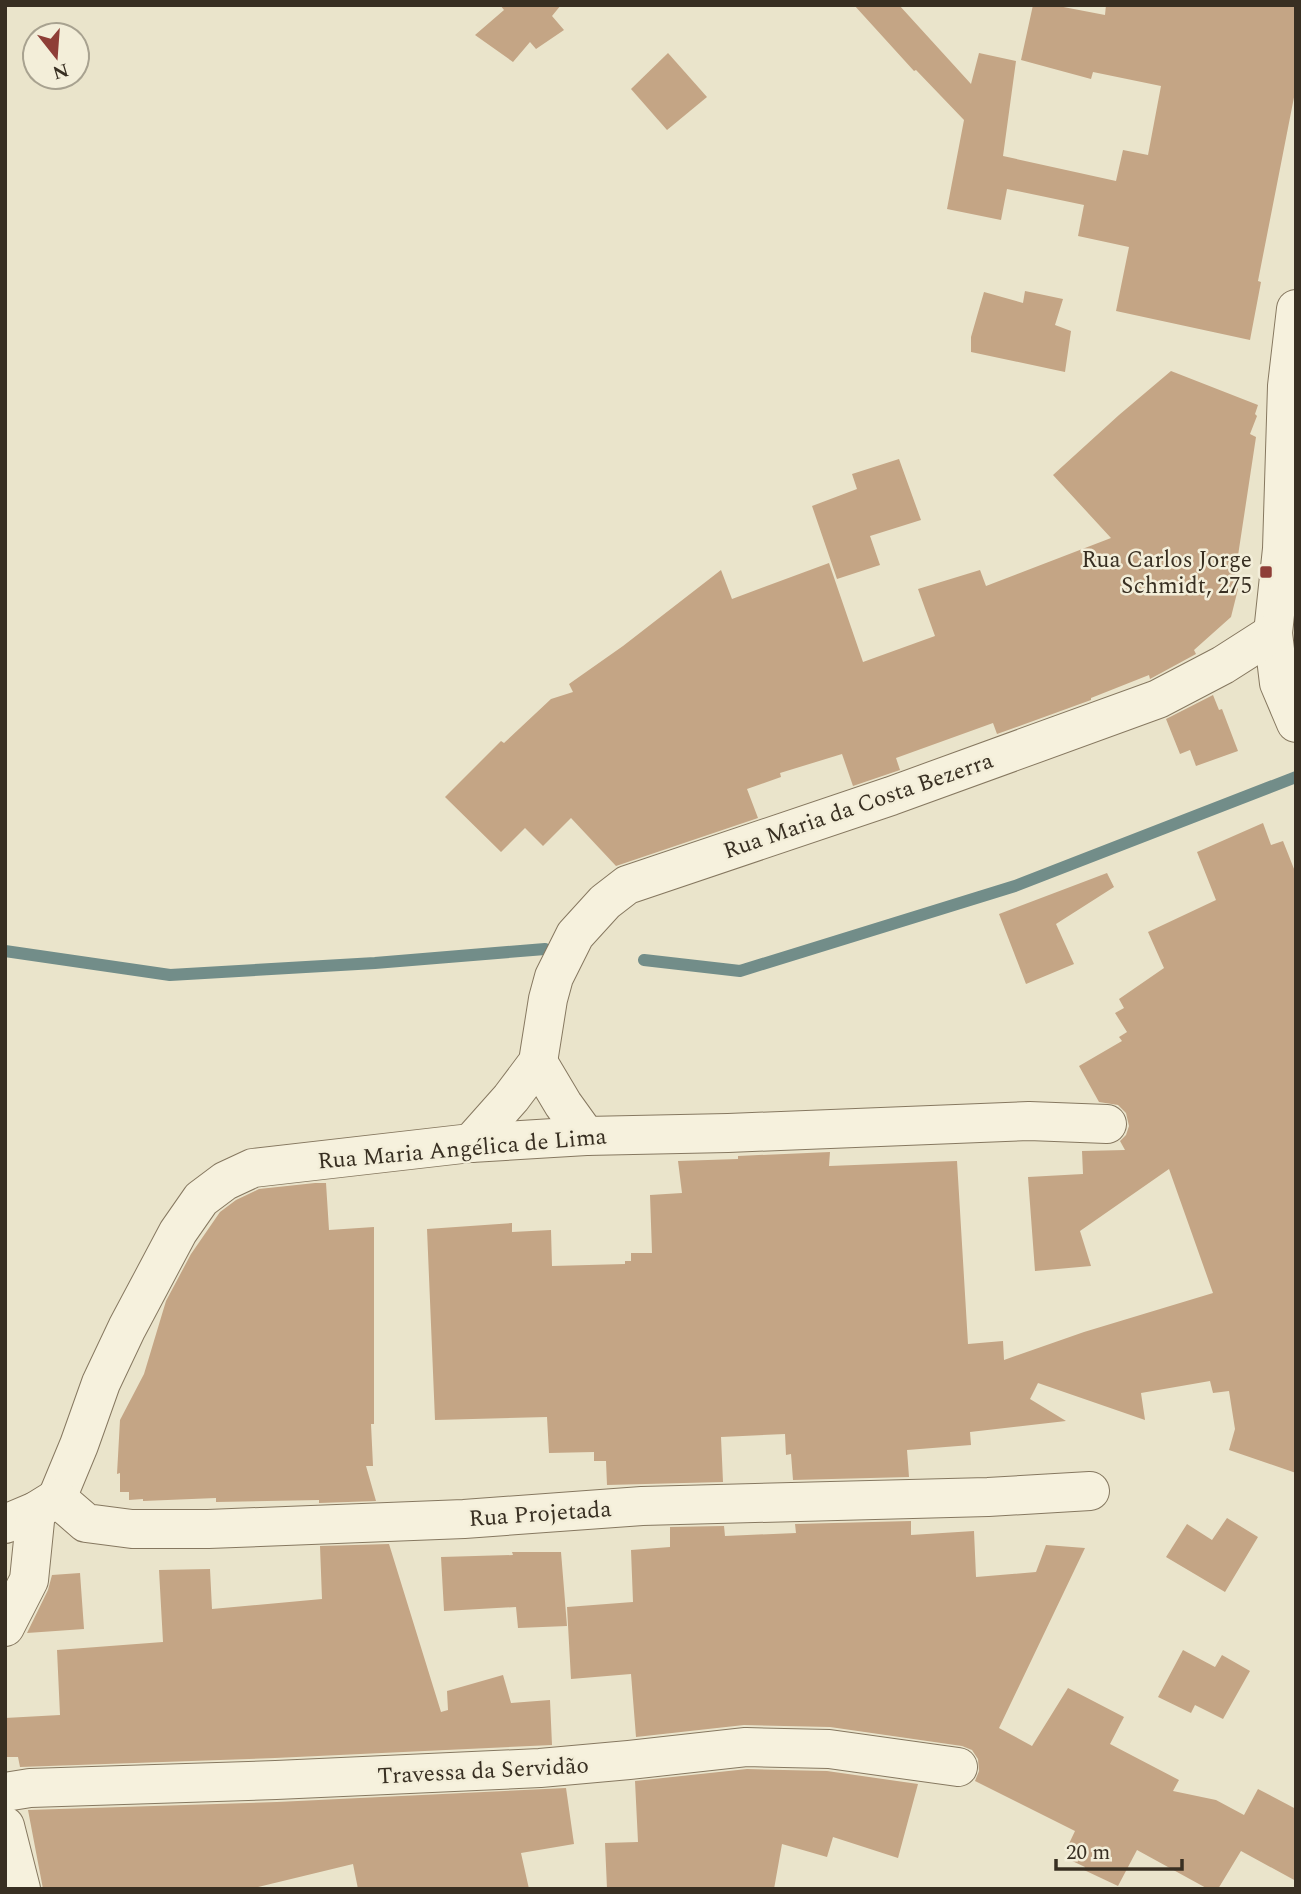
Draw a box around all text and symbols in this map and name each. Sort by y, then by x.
north arrow [21,21,91,91]
text: N [49,55,72,87]
place label: Rua Carlos Jorge Schmidt, 275 [1081,543,1252,604]
marker: Rua Carlos Jorge Schmidt, 275 [1258,564,1274,580]
street label: Rua Maria da Costa Bezerra [719,744,998,869]
street label: Rua Maria Angélica de Lima [316,1119,608,1180]
street label: Rua Projetada [468,1492,613,1537]
street label: Travessa da Servidão [376,1748,590,1795]
scale bar [1056,1828,1182,1872]
text: 20 m [1066,1837,1110,1869]

